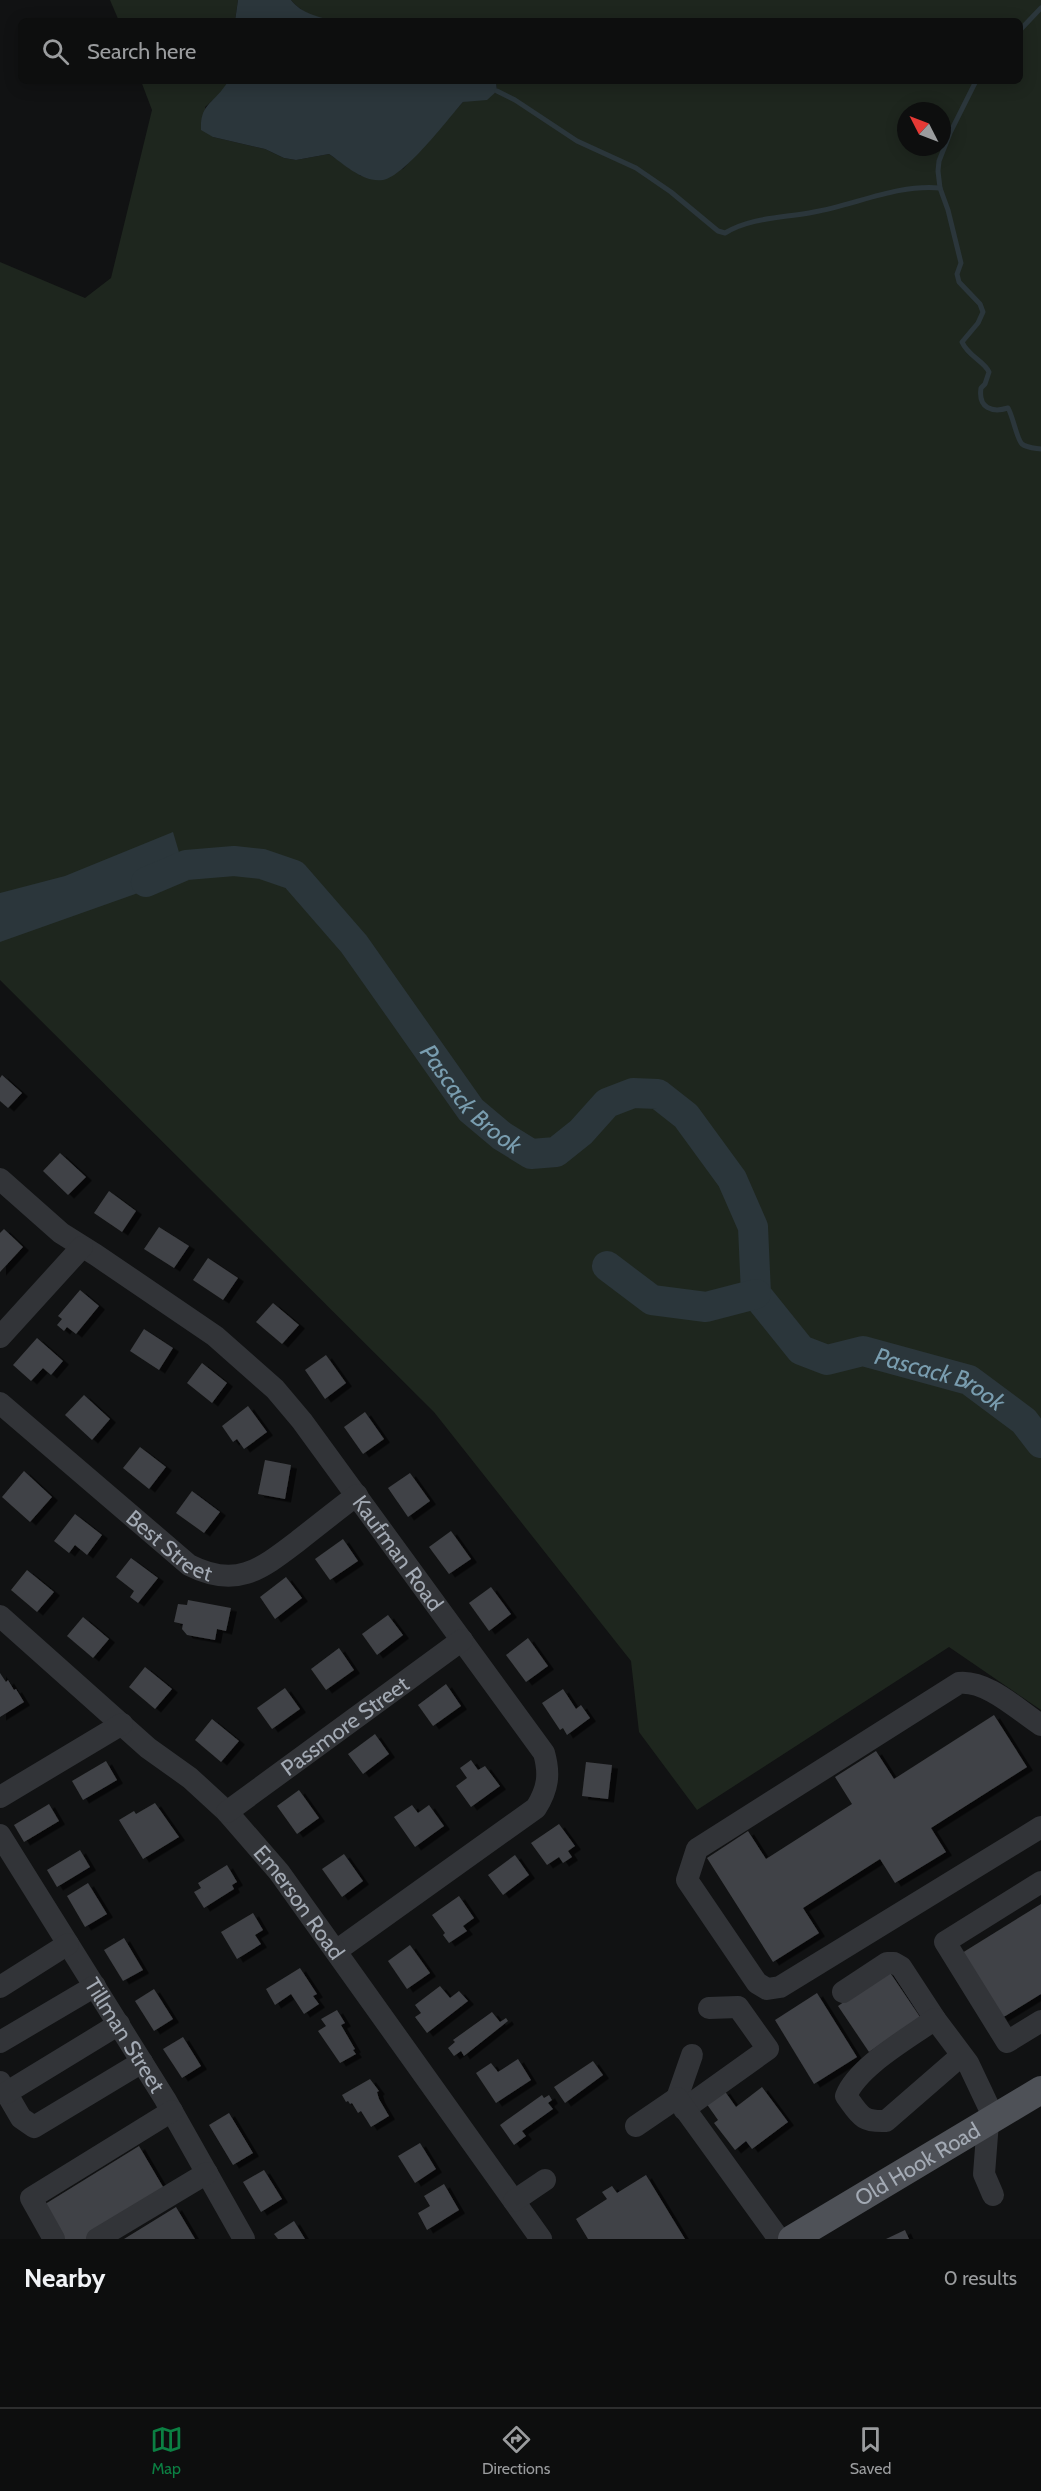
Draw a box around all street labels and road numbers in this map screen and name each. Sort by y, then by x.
street label: Kaufman Road [347,1490,449,1616]
street label: Best Street [121,1504,216,1587]
street label: Passmore Street [276,1670,415,1782]
street label: Emerson Road [248,1839,351,1965]
street label: Tillman Street [79,1973,171,2098]
street label: Old Hook Road [850,2116,985,2212]

